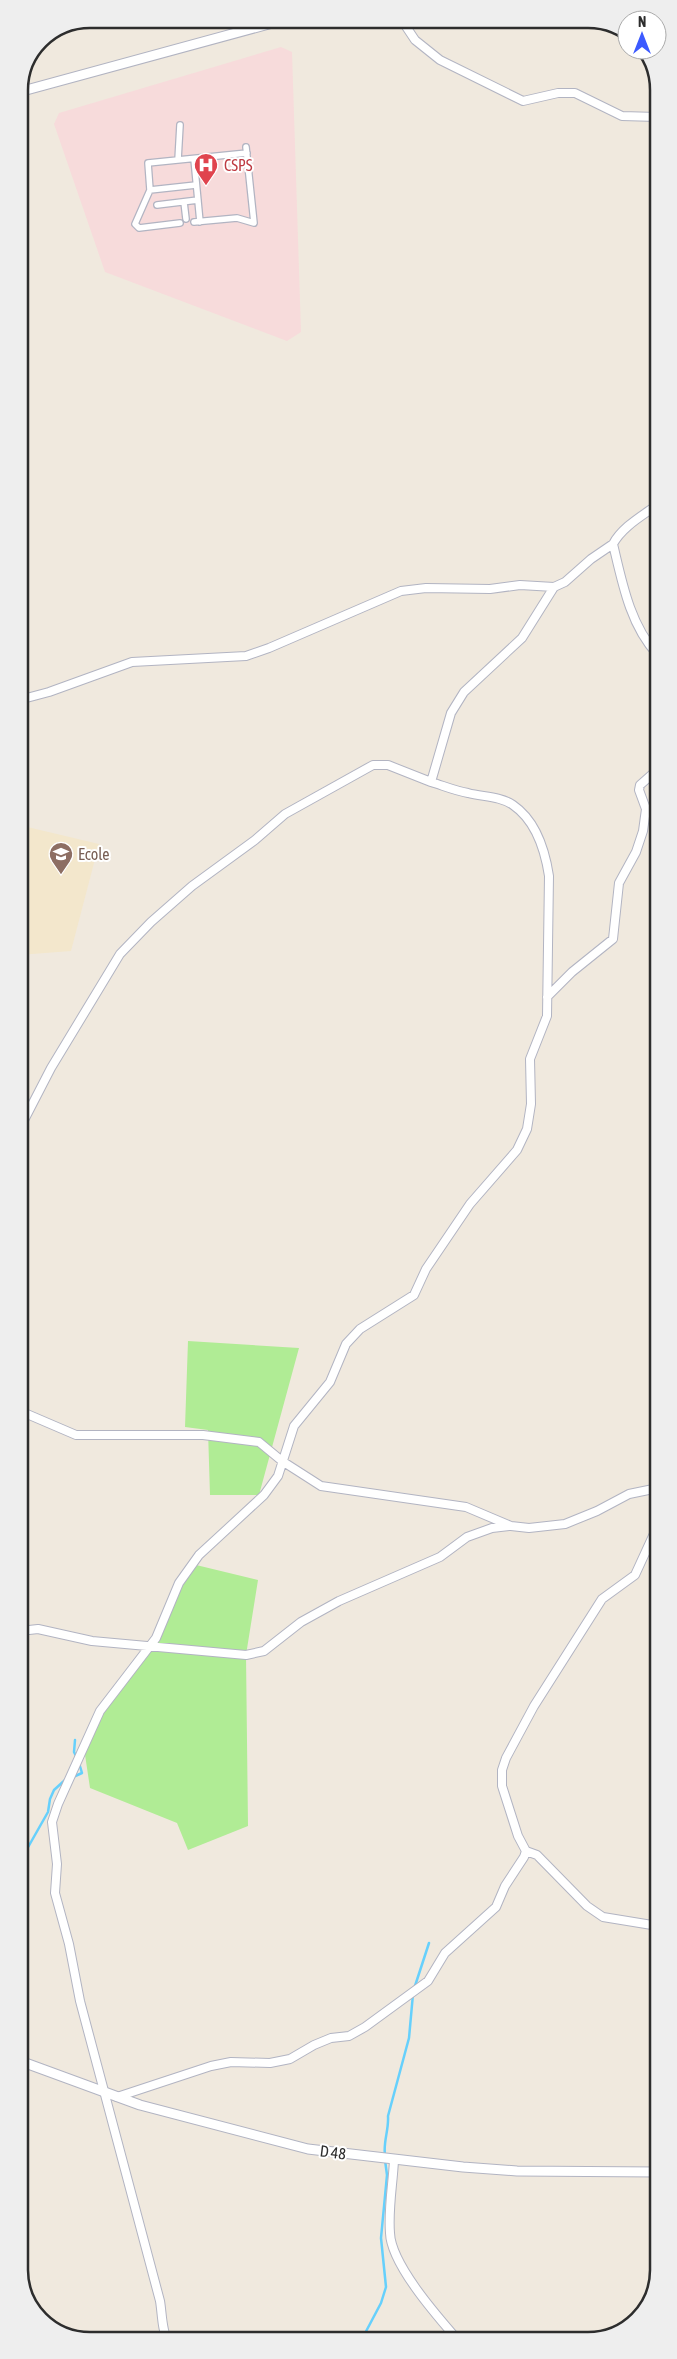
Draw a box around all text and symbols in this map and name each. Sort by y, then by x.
north arrow [617,10,667,60]
text: N [638,14,646,30]
hospital icon: CSPS [193,152,219,186]
place label: CSPS [224,156,253,174]
school or university icon: Ecole [48,841,74,875]
place label: Ecole [78,845,110,863]
street label: D 48 [319,2141,347,2163]

